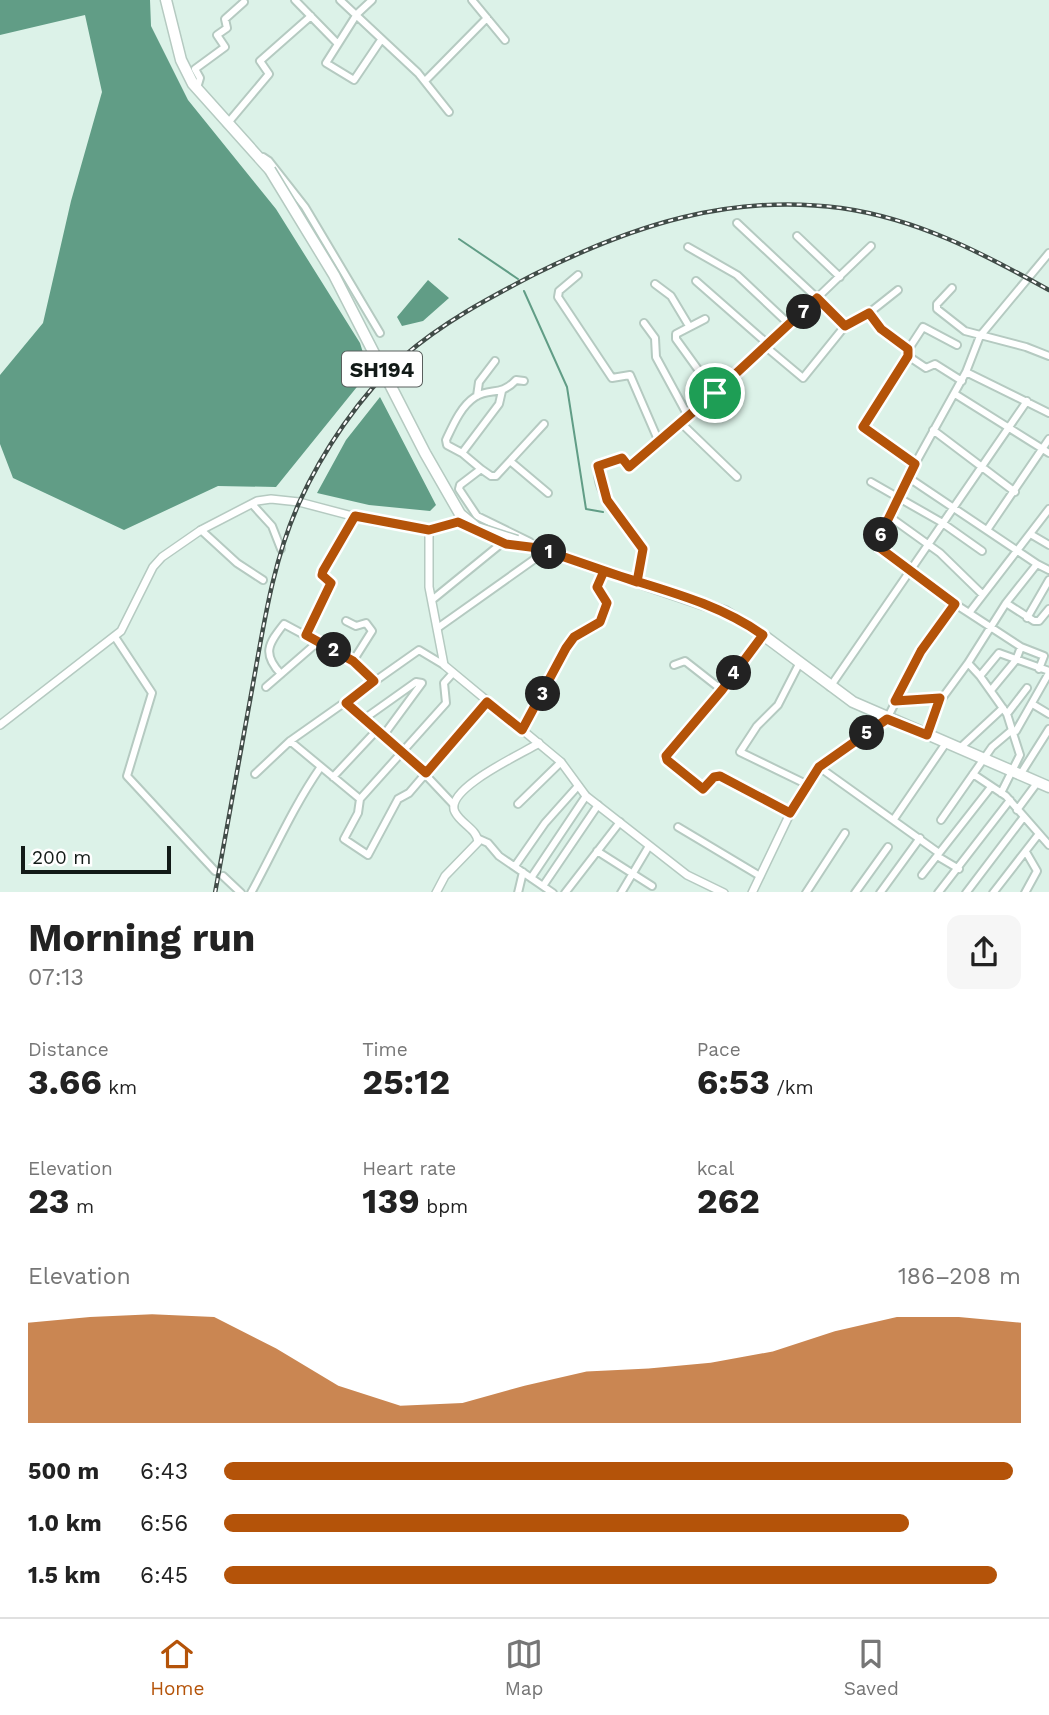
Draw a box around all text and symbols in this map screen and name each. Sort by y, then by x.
pin: 7 [786,294,822,330]
text: 7 [798,300,809,323]
road number: SH194 [342,352,422,386]
pin [685,363,745,423]
icon: arrive [696,374,734,412]
pin: 6 [864,518,898,552]
text: 6 [875,523,886,546]
pin: 1 [532,534,566,570]
text: 1 [544,540,553,563]
pin: 2 [316,632,352,668]
text: 2 [328,638,339,661]
pin: 4 [716,656,752,690]
text: 4 [727,661,740,684]
pin: 3 [526,676,560,712]
text: 3 [537,682,548,705]
pin: 5 [850,716,884,750]
text: 5 [861,721,872,744]
scale bar [21,844,172,875]
text: 200 m [32,846,91,869]
button: share [947,915,1021,989]
text: Morning run [28,916,255,960]
text: 07:13 [28,964,84,991]
text: Distance [28,1038,109,1061]
text: Time [362,1038,408,1061]
text: Pace [697,1038,741,1061]
text: 3.66 [28,1061,102,1103]
text: 25:12 [362,1061,450,1103]
text: 6:53 [697,1061,770,1103]
text: km [102,1076,137,1099]
text: /km [770,1076,814,1099]
text: Elevation [28,1157,113,1180]
text: Heart rate [362,1157,456,1180]
text: kcal [697,1157,734,1180]
text: 23 [28,1180,70,1222]
text: 139 [362,1180,420,1222]
text: 262 [697,1180,760,1222]
text: m [70,1195,94,1218]
text: bpm [420,1195,468,1218]
text: Elevation [28,1263,131,1290]
text: 186–208 m [898,1263,1021,1290]
text: 500 m [28,1458,99,1485]
text: 6:43 [140,1458,188,1485]
text: 1.0 km [28,1510,102,1537]
text: 6:56 [140,1510,188,1537]
text: 1.5 km [28,1562,101,1589]
text: 6:45 [140,1562,188,1589]
tab: Home [150,1635,204,1700]
tab: Map [505,1635,543,1700]
tab: Saved [844,1635,899,1700]

